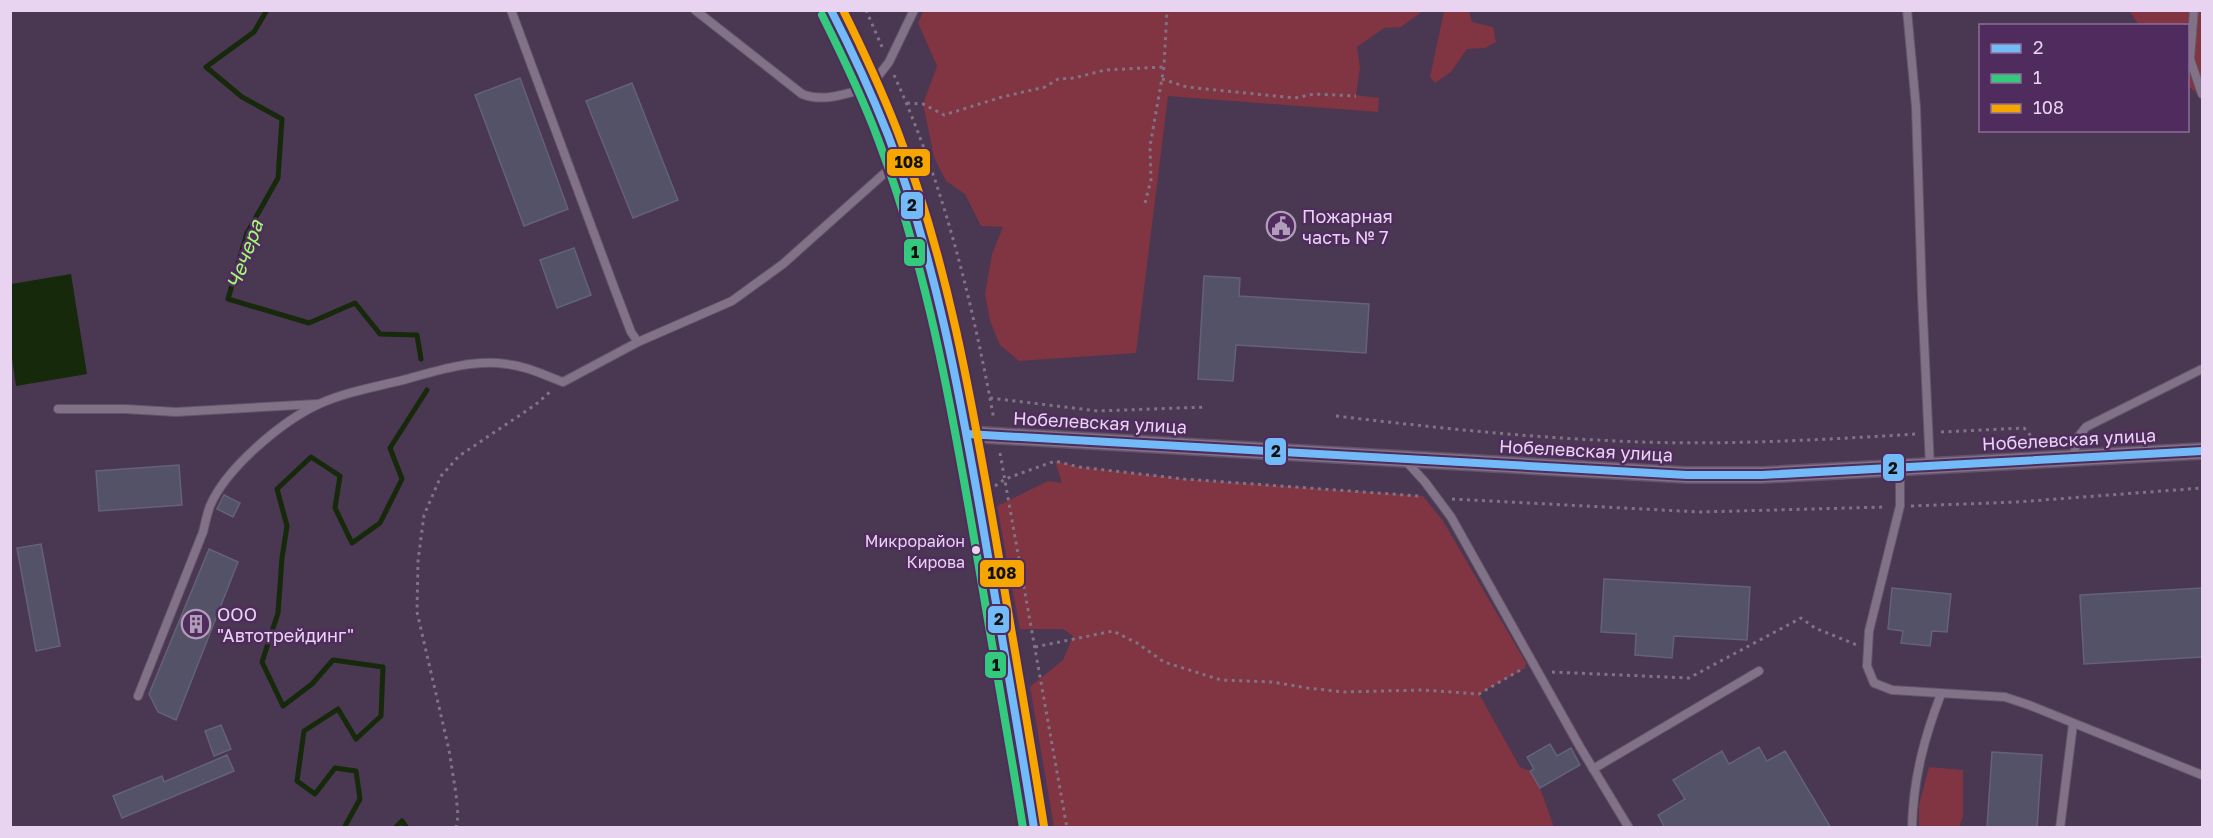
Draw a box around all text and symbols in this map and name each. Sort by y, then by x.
legend [1979,24,2189,132]
text: 2 [2033,36,2043,58]
text: 1 [2033,66,2042,88]
text: 108 [2033,96,2064,118]
line badge: 108 [886,148,931,177]
text: 108 [895,152,923,172]
line badge: 2 [900,191,924,220]
text: 2 [907,195,917,215]
place label: Пожарная часть № 7 [1302,205,1393,248]
public building icon: Пожарная часть № 7 [1265,210,1297,242]
water label: Чечера [221,216,268,292]
line badge: 1 [903,238,926,267]
text: 1 [911,242,919,262]
street label: Нобелевская улица [1012,406,1188,438]
street label: Нобелевская улица [1981,423,2157,455]
street label: Нобелевская улица [1498,434,1674,466]
line badge: 2 [1264,437,1287,466]
text: 2 [1271,441,1281,461]
line badge: 2 [1882,453,1905,482]
text: 2 [1888,458,1898,478]
place label: Микрорайон Кирова [865,531,965,572]
marker: Микрорайон Кирова [970,544,982,556]
line badge: 108 [979,559,1025,588]
text: 108 [988,563,1016,583]
place label: ООО "Автотрейдинг" [217,603,354,646]
line badge: 2 [987,605,1010,634]
building icon: ООО "Автотрейдинг" [180,608,212,640]
text: 2 [994,609,1004,629]
line badge: 1 [984,651,1007,679]
text: 1 [992,655,1000,675]

